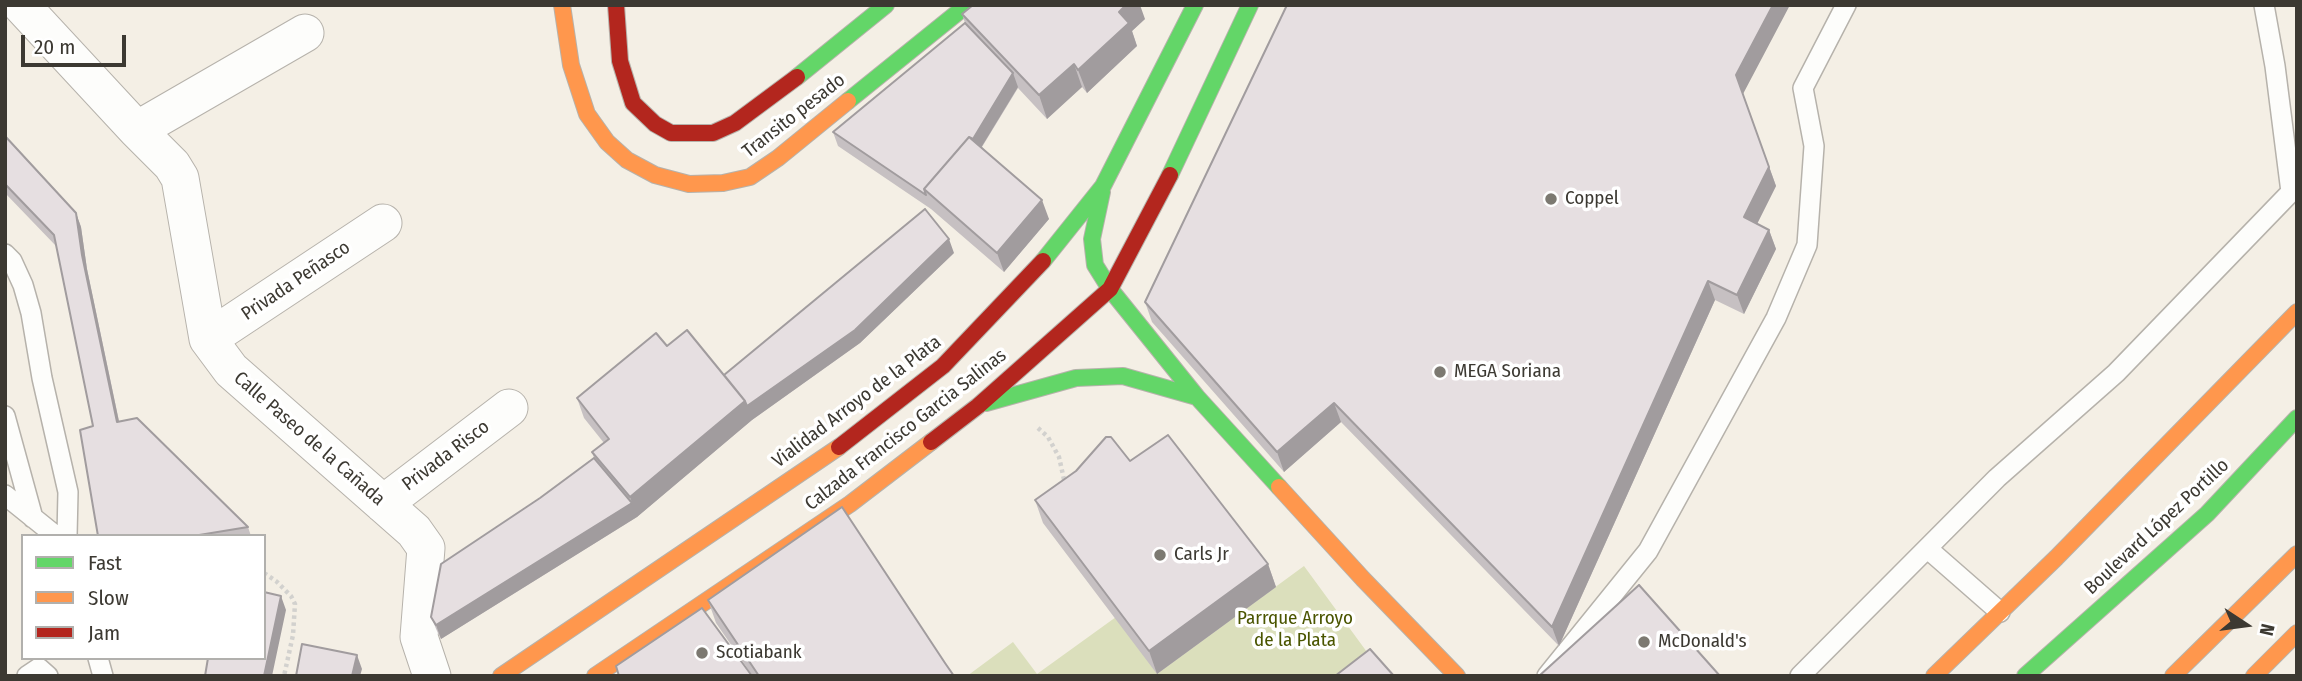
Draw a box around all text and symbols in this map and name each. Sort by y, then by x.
scale bar [24,21,130,65]
text: 20 m [34,34,75,60]
street label: Transito pesado [738,69,850,163]
place label: Coppel [1565,188,1619,210]
marker: Coppel [1543,191,1559,207]
street label: Privada Peñasco [237,236,355,326]
street label: Vialidad Arroyo de la Plata [768,331,946,473]
street label: Calzada Francisco Garcia Salinas [801,344,1011,516]
place label: MEGA Soriana [1454,361,1561,383]
marker: MEGA Soriana [1432,364,1448,380]
street label: Calle Paseo de la Cañada [229,367,389,511]
street label: Privada Risco [398,416,494,496]
street label: Boulevard López Portillo [2080,454,2234,600]
legend [21,534,266,660]
place label: Carls Jr [1174,544,1229,566]
marker: Carls Jr [1152,547,1168,563]
text: Fast [88,550,122,576]
text: Slow [88,585,129,611]
north arrow [2211,590,2281,660]
park label: Parrque Arroyo de la Plata [1237,608,1353,652]
text: Jam [88,620,120,646]
text: N [2254,622,2279,638]
place label: McDonald's [1658,631,1747,653]
marker: McDonald's [1636,634,1652,650]
place label: Scotiabank [716,642,802,664]
marker: Scotiabank [694,645,710,661]

